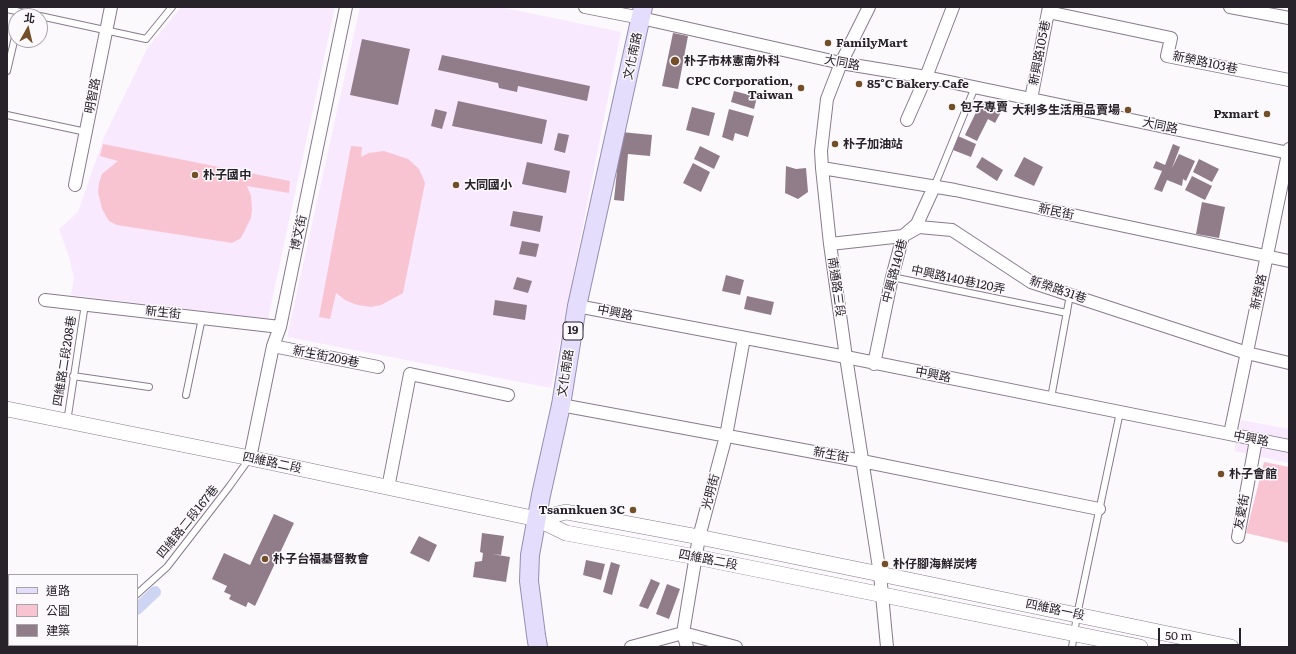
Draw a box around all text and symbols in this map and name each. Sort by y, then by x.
north arrow [8,8,48,48]
text: 北 [23,8,36,26]
street label: 新興路105巷 [1027,19,1053,87]
street label: 文化南路 [621,31,645,81]
place label: FamilyMart [836,36,908,50]
marker: FamilyMart [823,38,833,48]
street label: 新榮路103巷 [1171,49,1239,77]
street label: 大同路 [823,52,861,74]
place label: 朴子市林憲南外科 [684,54,780,68]
marker: 朴子市林憲南外科 [669,55,681,67]
place label: CPC Corporation, Taiwan [686,74,793,102]
street label: 明智路 [82,77,104,115]
place label: 85°C Bakery Cafe [867,77,969,91]
marker: 85°C Bakery Cafe [854,79,864,89]
marker: CPC Corporation, Taiwan [796,83,806,93]
place label: 包子專賣 [960,100,1008,114]
marker: 包子專賣 [947,102,957,112]
place label: 大利多生活用品賣場 [1012,103,1120,117]
marker: 大利多生活用品賣場 [1123,105,1133,115]
place label: Pxmart [1213,107,1259,121]
marker: Pxmart [1262,109,1272,119]
street label: 大同路 [1141,115,1179,137]
place label: 朴子加油站 [843,137,903,151]
marker: 朴子加油站 [830,139,840,149]
place label: 朴子國中 [203,168,251,182]
marker: 朴子國中 [190,170,200,180]
place label: 大同國小 [464,178,512,192]
marker: 大同國小 [451,180,461,190]
street label: 新民街 [1037,201,1075,223]
street label: 博文街 [288,214,310,252]
street label: 中興路140巷 [880,237,910,305]
street label: 南通路三段 [825,256,847,318]
street label: 中興路140巷120弄 [910,263,1006,297]
street label: 新榮路 [1248,273,1270,311]
street label: 新榮路31巷 [1028,274,1088,306]
street label: 中興路 [596,302,634,324]
street label: 新生街 [144,304,182,322]
street label: 四維路二段208巷 [51,315,79,407]
road number: 19 [563,322,583,340]
street label: 新生街209巷 [292,344,360,370]
street label: 文化南路 [555,348,577,398]
street label: 中興路 [914,364,952,386]
street label: 中興路 [1232,428,1270,450]
street label: 新生街 [812,445,850,465]
street label: 四維路二段 [241,450,303,476]
place label: 朴子會館 [1229,467,1277,481]
marker: 朴子會館 [1216,469,1226,479]
street label: 光明街 [699,473,723,511]
street label: 四維路二段167巷 [154,483,222,561]
street label: 友愛街 [1231,493,1253,531]
place label: Tsannkuen 3C [538,503,625,517]
marker: Tsannkuen 3C [628,505,638,515]
street label: 四維路二段 [677,547,739,573]
place label: 朴子台福基督教會 [273,552,369,566]
marker: 朴子台福基督教會 [260,554,270,564]
place label: 朴仔腳海鮮炭烤 [893,557,977,571]
marker: 朴仔腳海鮮炭烤 [880,559,890,569]
legend [8,574,138,646]
text: 道路 [46,581,70,599]
street label: 四維路一段 [1024,597,1086,623]
text: 公園 [46,601,70,619]
scale bar [1160,620,1243,646]
text: 建築 [46,621,70,639]
text: 50 m [1165,626,1192,644]

